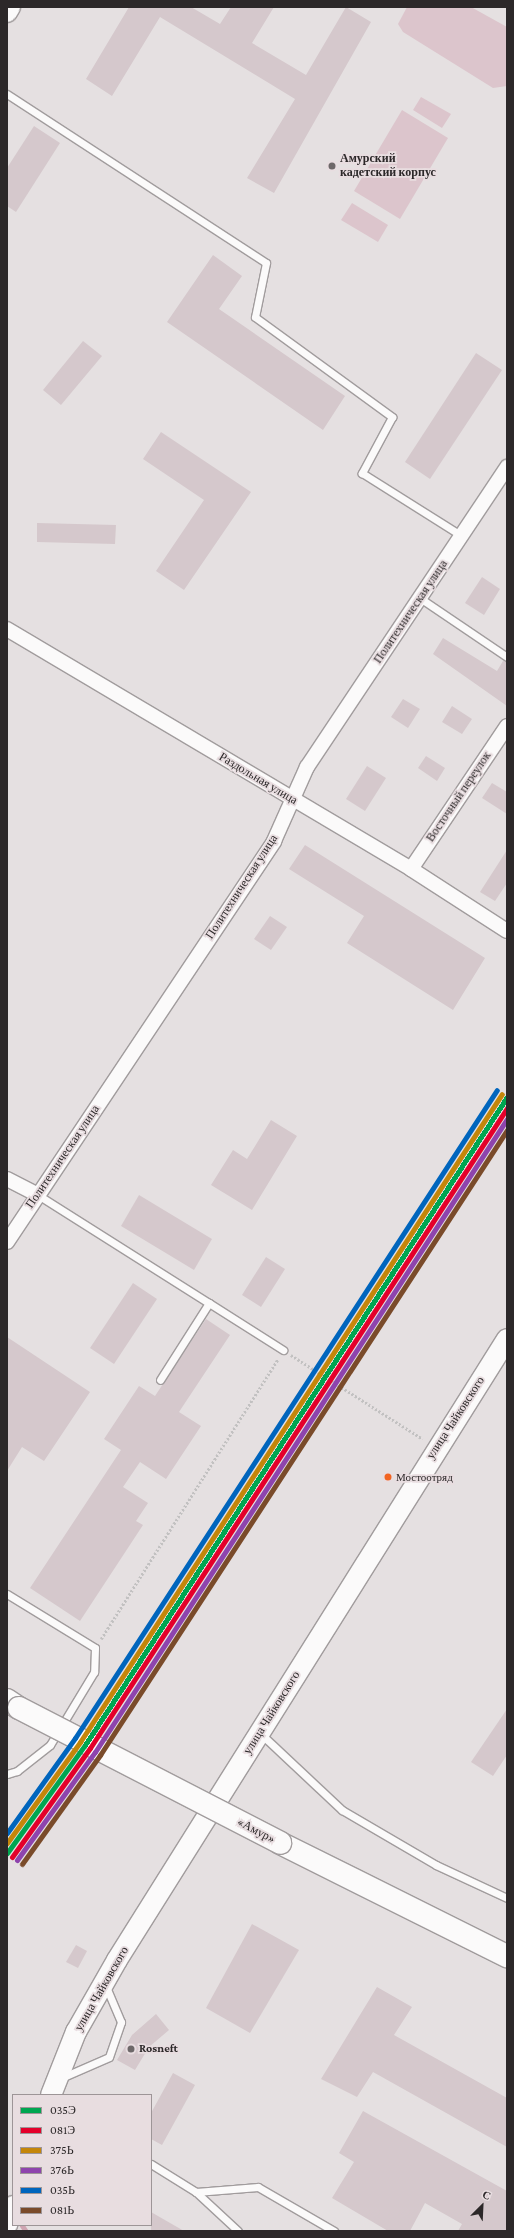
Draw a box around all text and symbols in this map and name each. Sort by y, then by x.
place label: Амурский кадетский корпус [340,152,436,180]
marker: Амурский кадетский корпус [327,161,337,171]
street label: Политехническая улица [371,558,451,666]
street label: Восточный переулок [423,749,495,845]
street label: Раздольная улица [216,750,300,808]
street label: Политехническая улица [203,832,281,942]
street label: Политехническая улица [23,1103,103,1211]
street label: улица Чайковского [424,1374,488,1462]
place label: Мостоотряд [396,1470,453,1484]
marker: Мостоотряд [383,1472,393,1482]
street label: улица Чайковского [241,1669,303,1757]
street label: «Амур» [234,1815,278,1847]
street label: улица Чайковского [72,1944,132,2034]
place label: Rosneft [139,2042,178,2056]
marker: Rosneft [126,2044,136,2054]
legend [12,2094,152,2226]
text: 035Э [50,2103,76,2117]
text: 081Э [50,2123,75,2137]
text: 375Ь [50,2143,74,2157]
text: 376Ь [50,2163,74,2177]
text: 035Ь [50,2183,75,2197]
north arrow [462,2186,502,2226]
text: С [481,2188,493,2202]
text: 081Ь [50,2203,74,2217]

